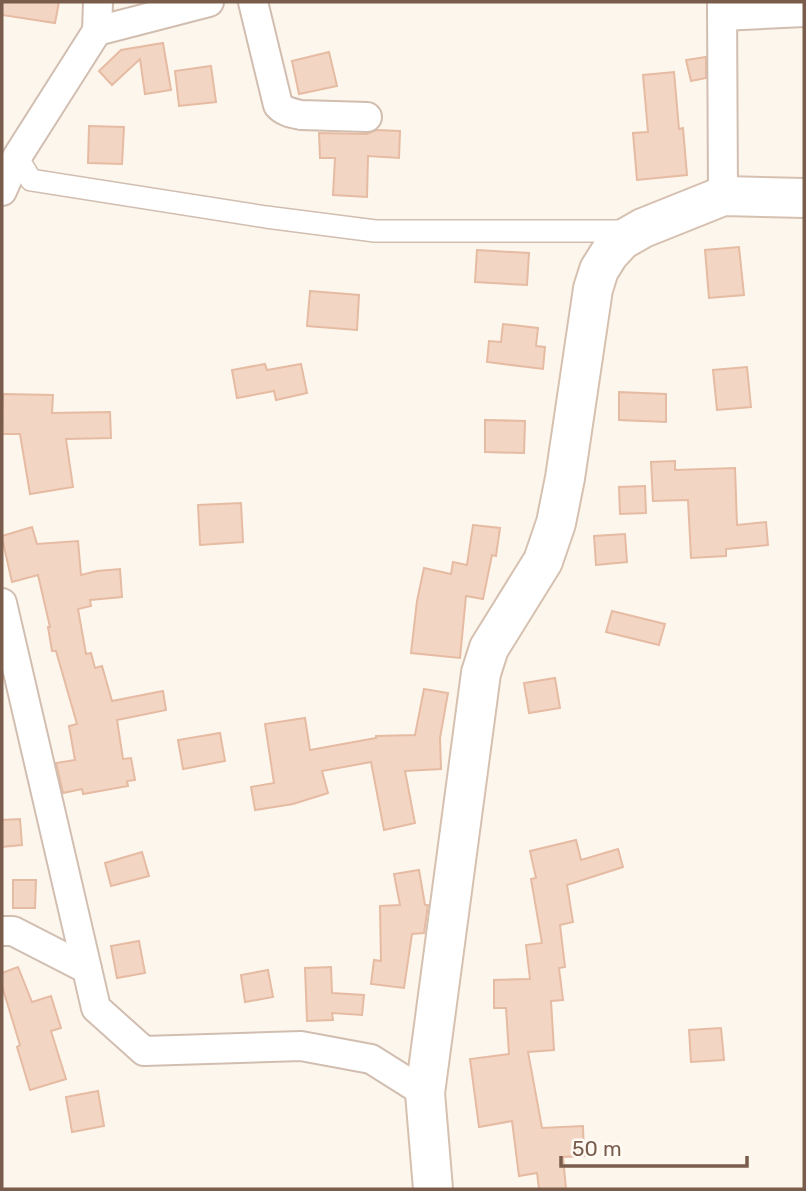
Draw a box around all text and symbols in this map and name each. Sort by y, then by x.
scale bar [561,1124,746,1168]
text: 50 m [572,1136,622,1161]

